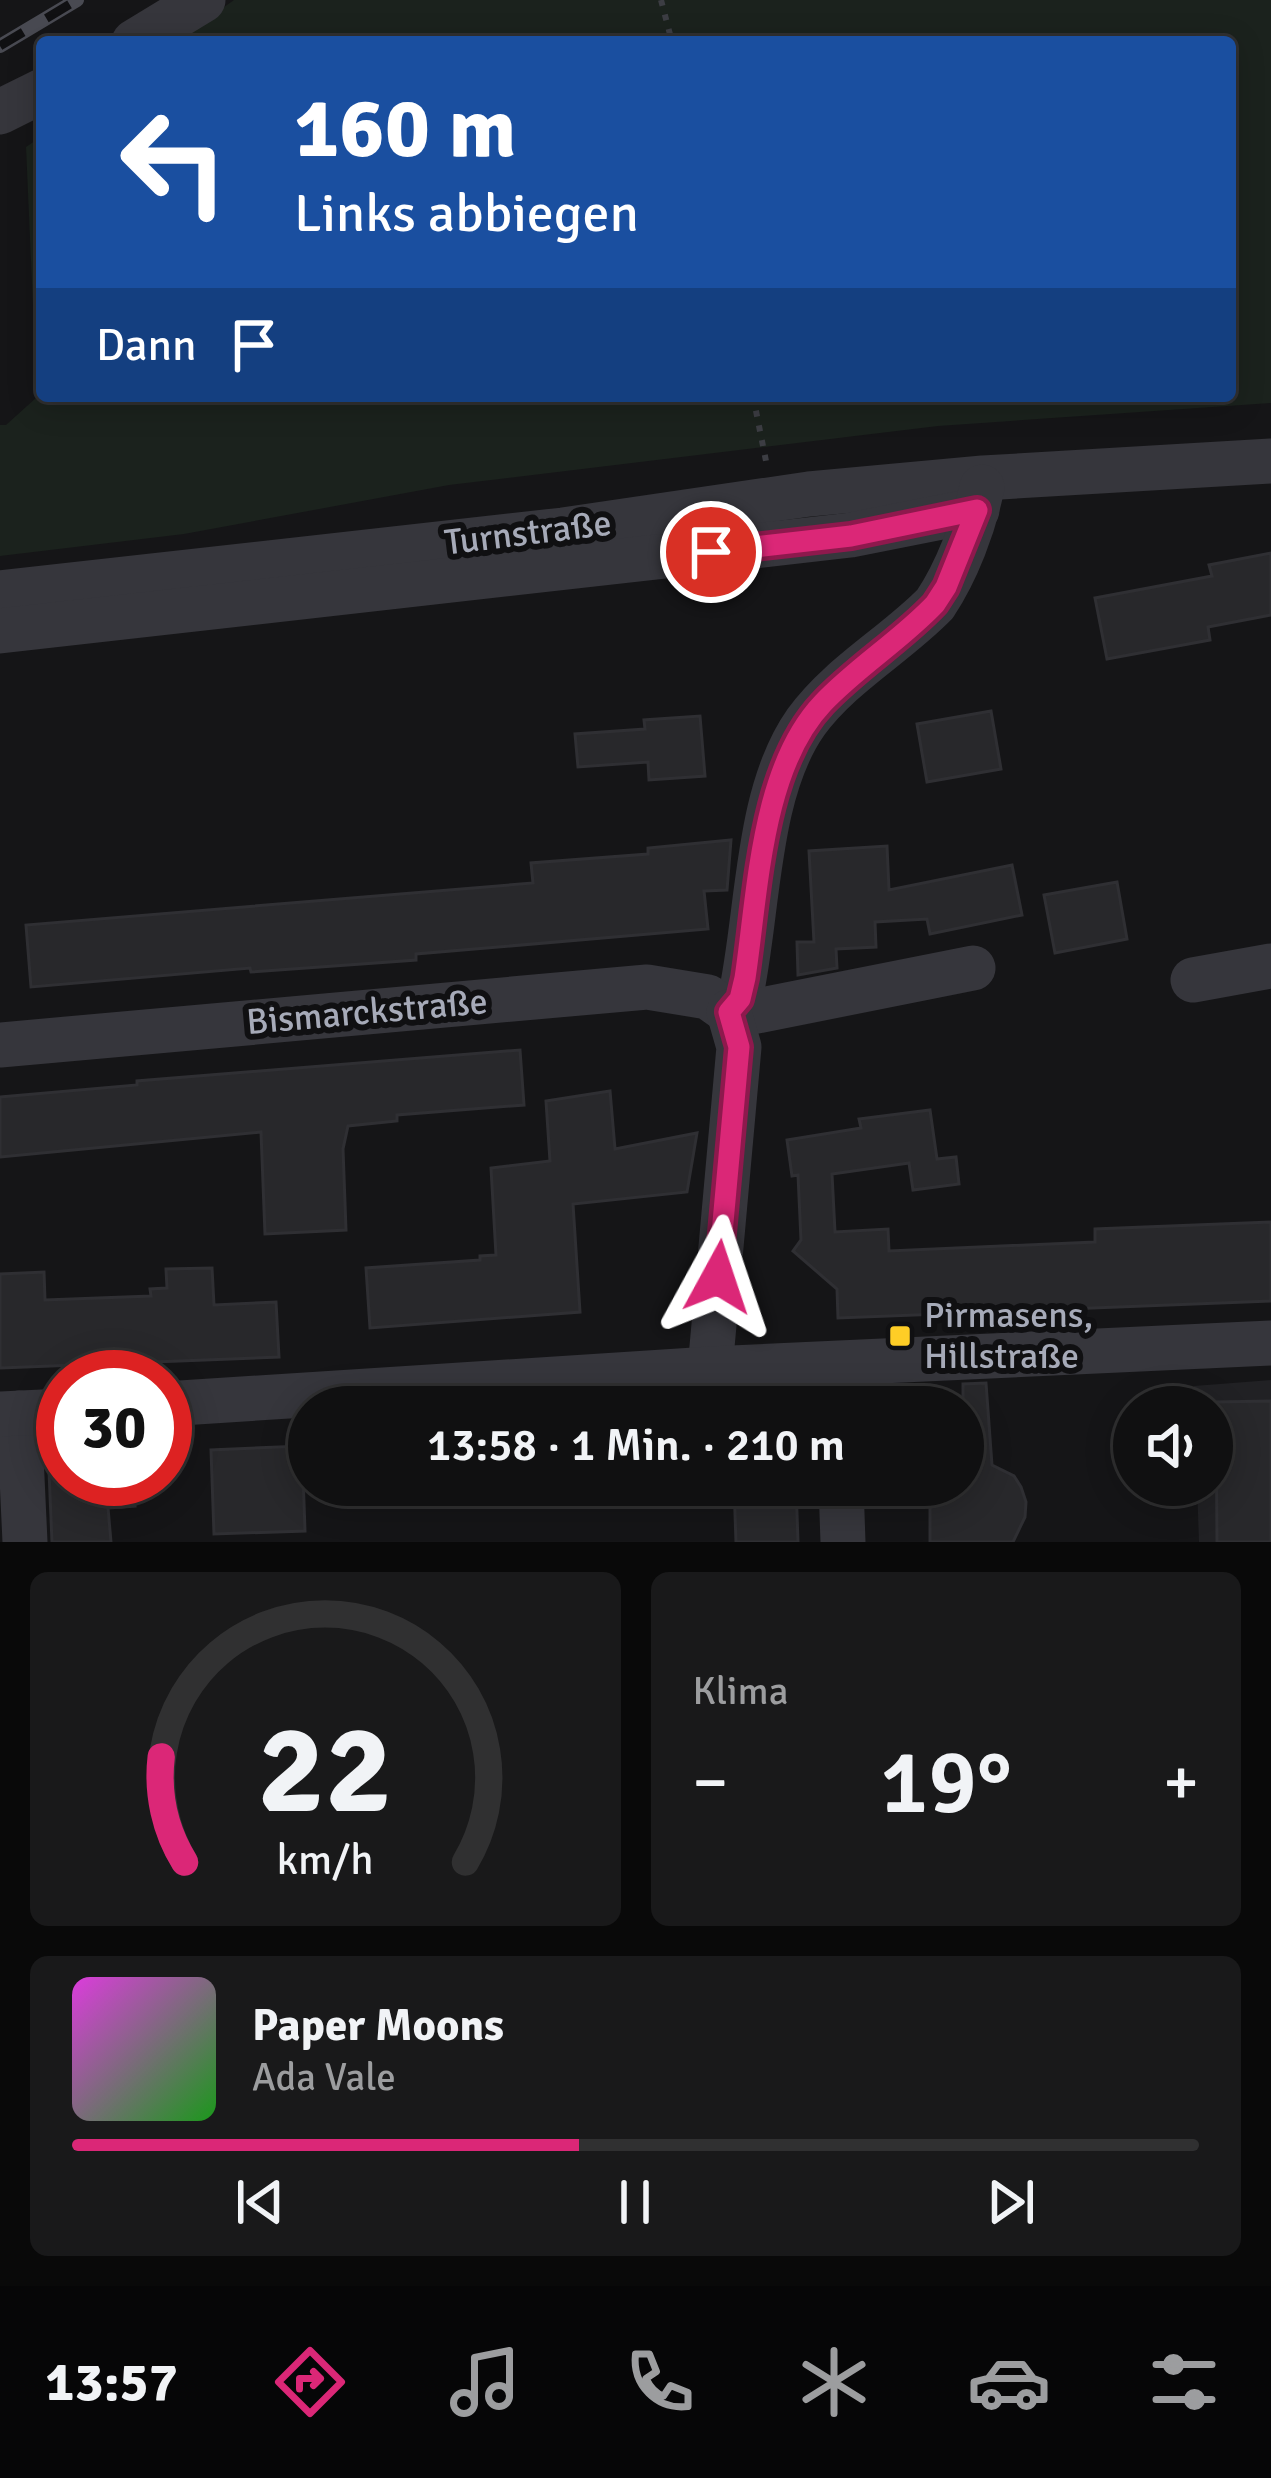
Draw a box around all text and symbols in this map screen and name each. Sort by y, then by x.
text: 160 m [294,77,516,181]
icon: left [96,84,252,240]
text: Links abbiegen [294,180,639,247]
icon: arrive [221,312,287,378]
text: Dann [96,318,197,373]
street label: Turnstraße [442,500,614,566]
pin [660,501,762,603]
icon: arrive [678,519,744,585]
street label: Bismarckstraße [244,979,490,1045]
position arrow [655,1214,781,1340]
place label: Pirmasens, Hillstraße [924,1293,1093,1379]
marker: Pirmasens, Hillstraße [887,1323,913,1349]
speed limit sign: 30 [36,1350,192,1506]
map controls [1113,1386,1233,1506]
button: sound [1113,1386,1233,1506]
text: 13:58 · 1 Min. · 210 m [427,1418,845,1473]
text: Klima [693,1667,788,1715]
text: 22 [258,1694,393,1847]
text: 19° [880,1727,1012,1838]
text: − [693,1742,728,1823]
text: + [1163,1742,1199,1823]
text: km/h [277,1834,374,1887]
text: Paper Moons [252,1998,504,2053]
text: Ada Vale [252,2053,396,2101]
icon: previous [227,2169,293,2235]
icon: pause [602,2169,668,2235]
icon: next [978,2169,1044,2235]
icon: directions [268,2340,352,2424]
icon: music [443,2340,527,2424]
icon: phone [618,2340,702,2424]
icon: climate [792,2340,876,2424]
icon: car [967,2340,1051,2424]
icon: filters [1142,2340,1226,2424]
text: 13:57 [45,2349,178,2416]

